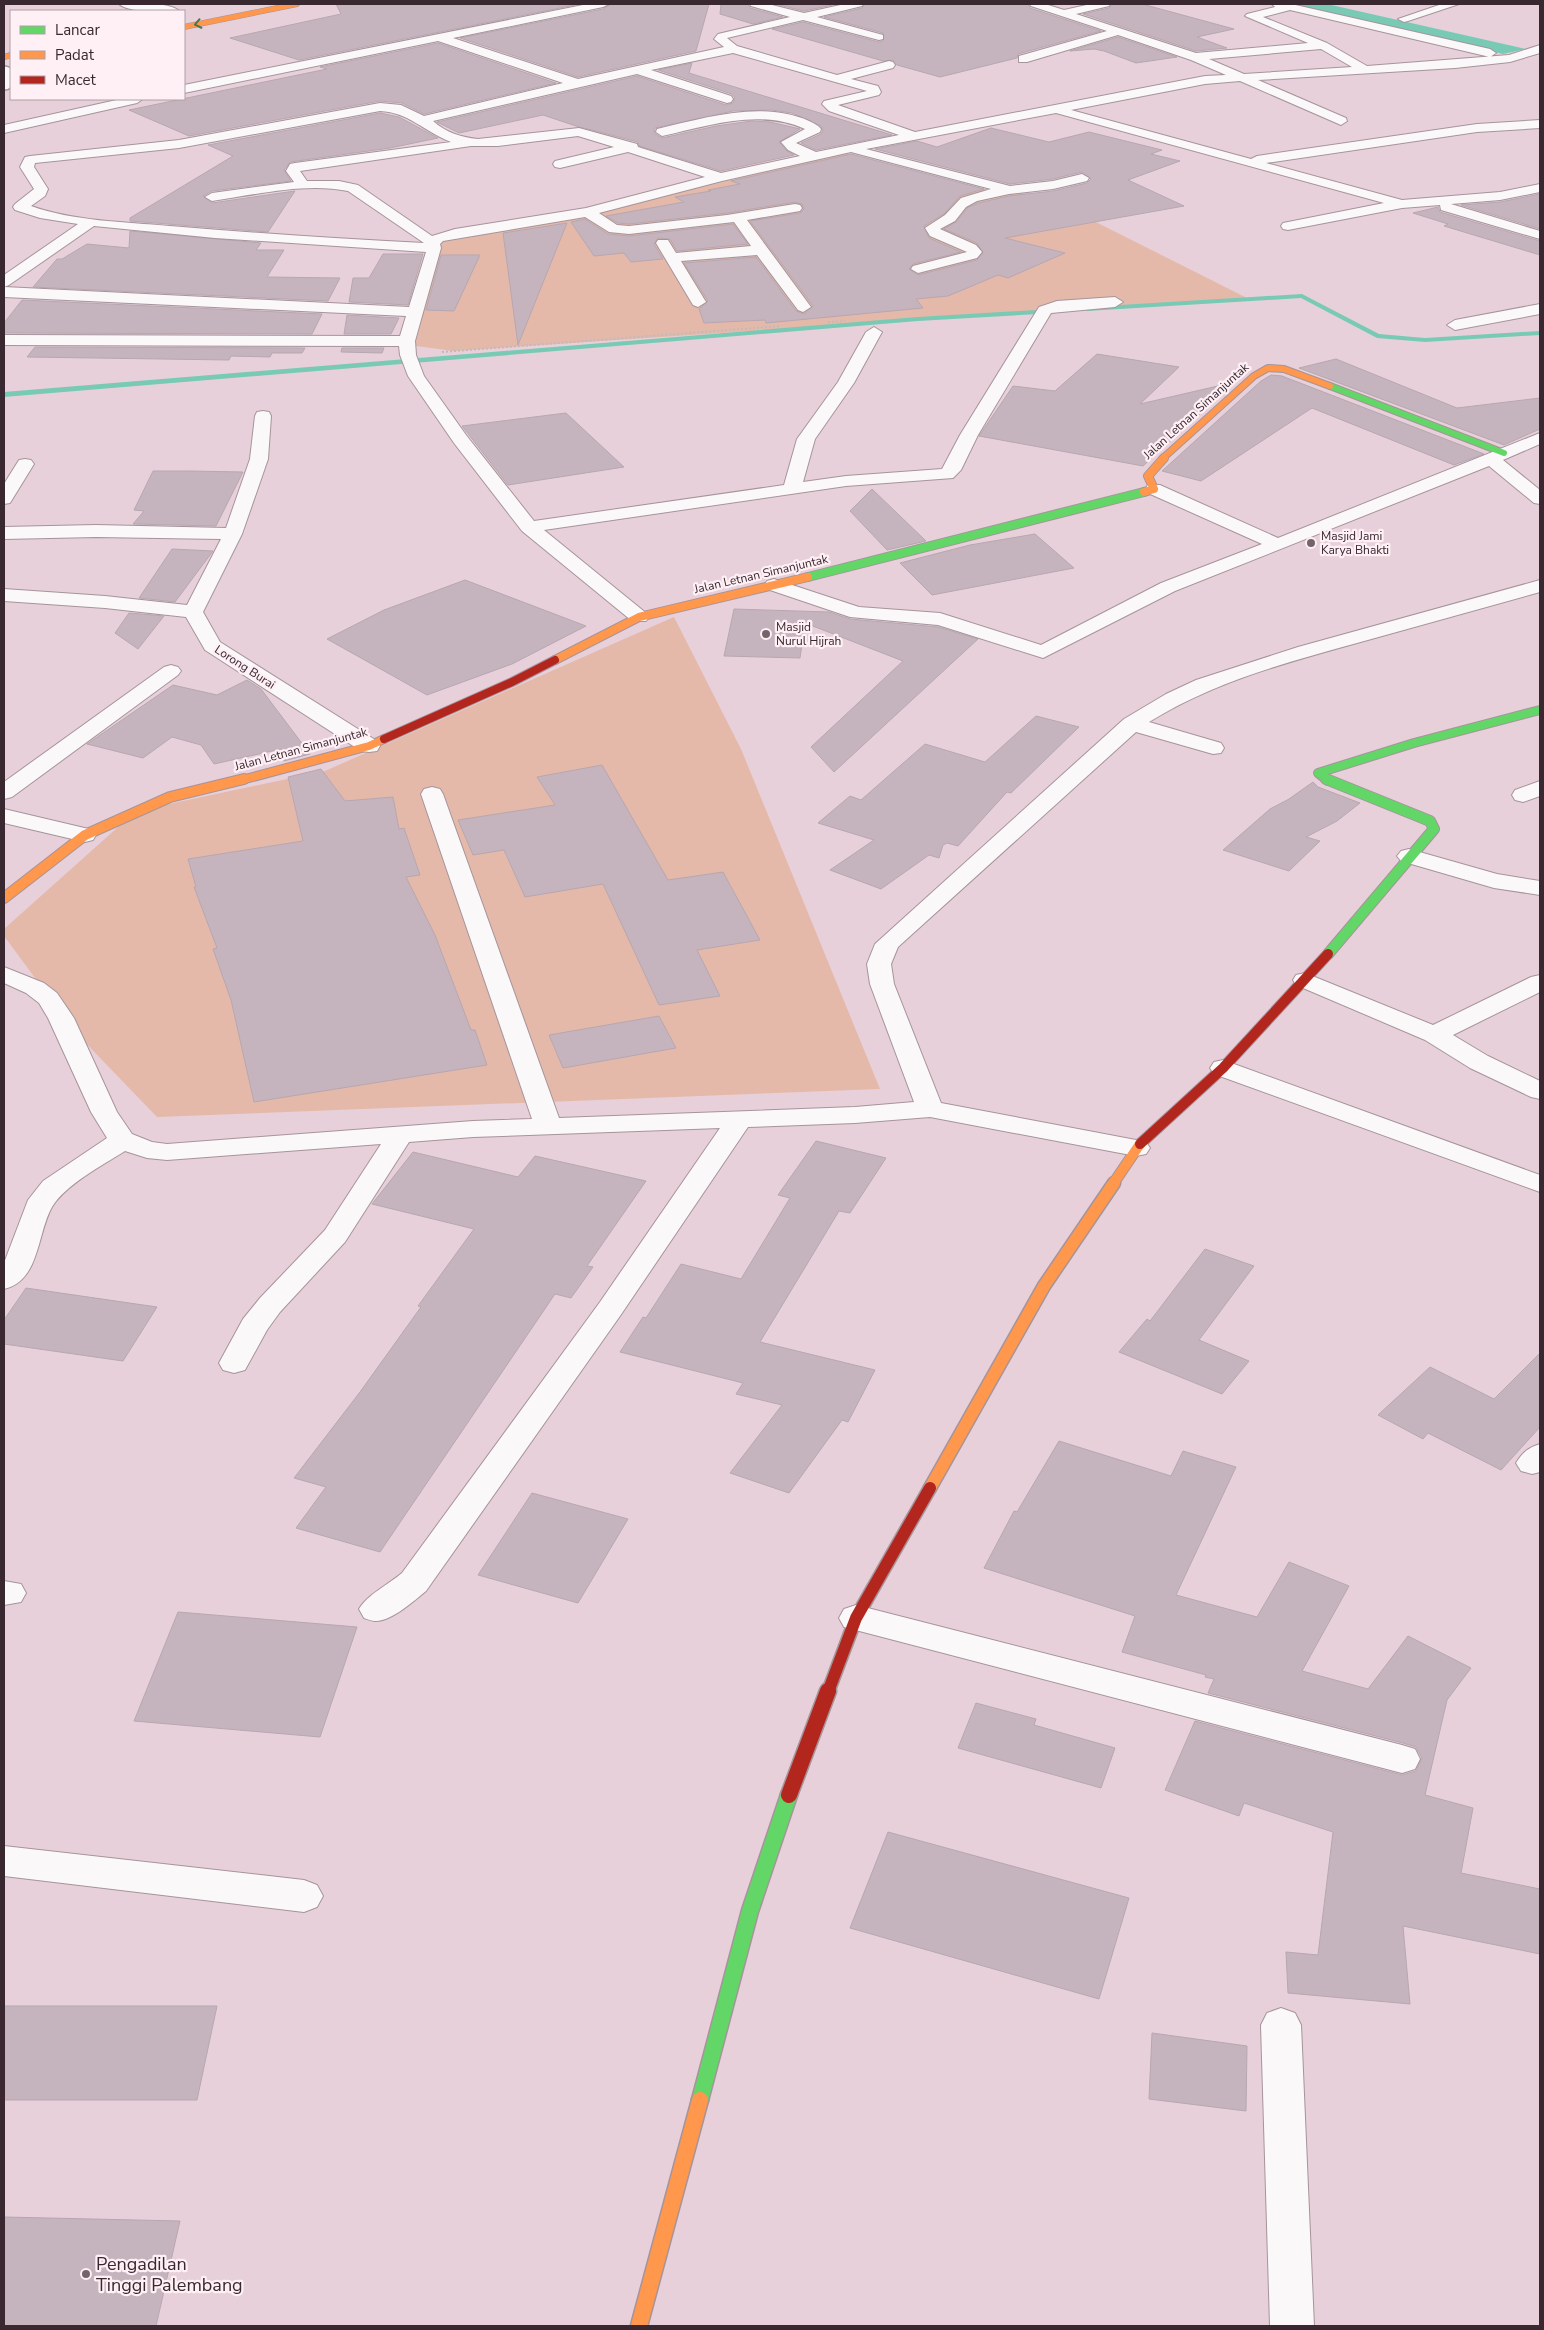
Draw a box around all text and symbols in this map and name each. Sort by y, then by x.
legend [10,10,185,100]
one-way arrow [194,18,203,29]
text: Lancar [55,20,100,40]
text: Padat [55,45,95,65]
text: Macet [55,70,97,90]
street label: Jalan Letnan Simanjuntak [1139,359,1253,463]
place label: Masjid Jami Karya Bhakti [1321,528,1389,558]
marker: Masjid Jami Karya Bhakti [1305,537,1317,549]
street label: Jalan Letnan Simanjuntak [692,551,830,597]
place label: Masjid Nurul Hijrah [776,619,841,649]
marker: Masjid Nurul Hijrah [760,628,772,640]
street label: Lorong Burai [212,641,278,693]
street label: Jalan Letnan Simanjuntak [232,723,370,775]
place label: Pengadilan Tinggi Palembang [96,2252,243,2297]
marker: Pengadilan Tinggi Palembang [80,2268,92,2280]

